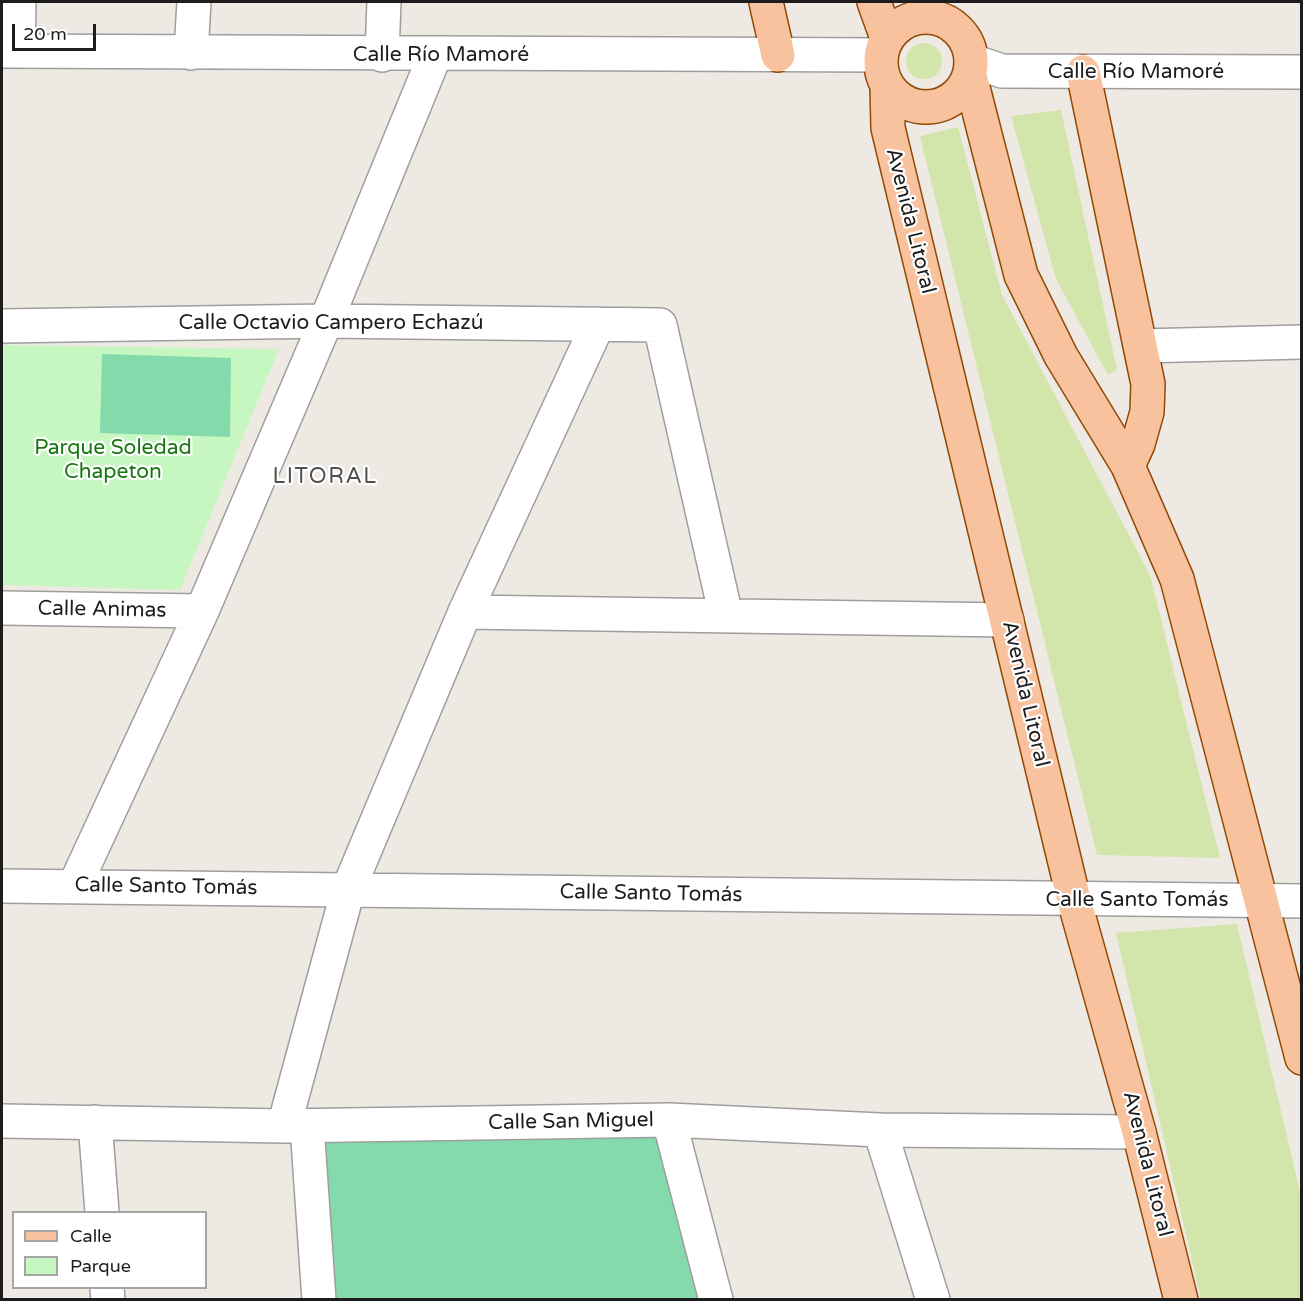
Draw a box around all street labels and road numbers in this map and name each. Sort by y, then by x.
street label: Calle Río Mamoré [353,42,529,68]
street label: Calle Río Mamoré [1048,59,1224,85]
street label: Avenida Litoral [880,145,940,297]
street label: Calle Octavio Campero Echazú [178,310,484,336]
street label: Calle Animas [37,596,167,624]
street label: Avenida Litoral [996,618,1054,770]
street label: Calle Santo Tomás [74,873,258,901]
street label: Calle Santo Tomás [559,880,743,908]
street label: Calle Santo Tomás [1046,887,1228,913]
street label: Avenida Litoral [1117,1088,1177,1240]
street label: Calle San Miguel [488,1108,654,1136]

